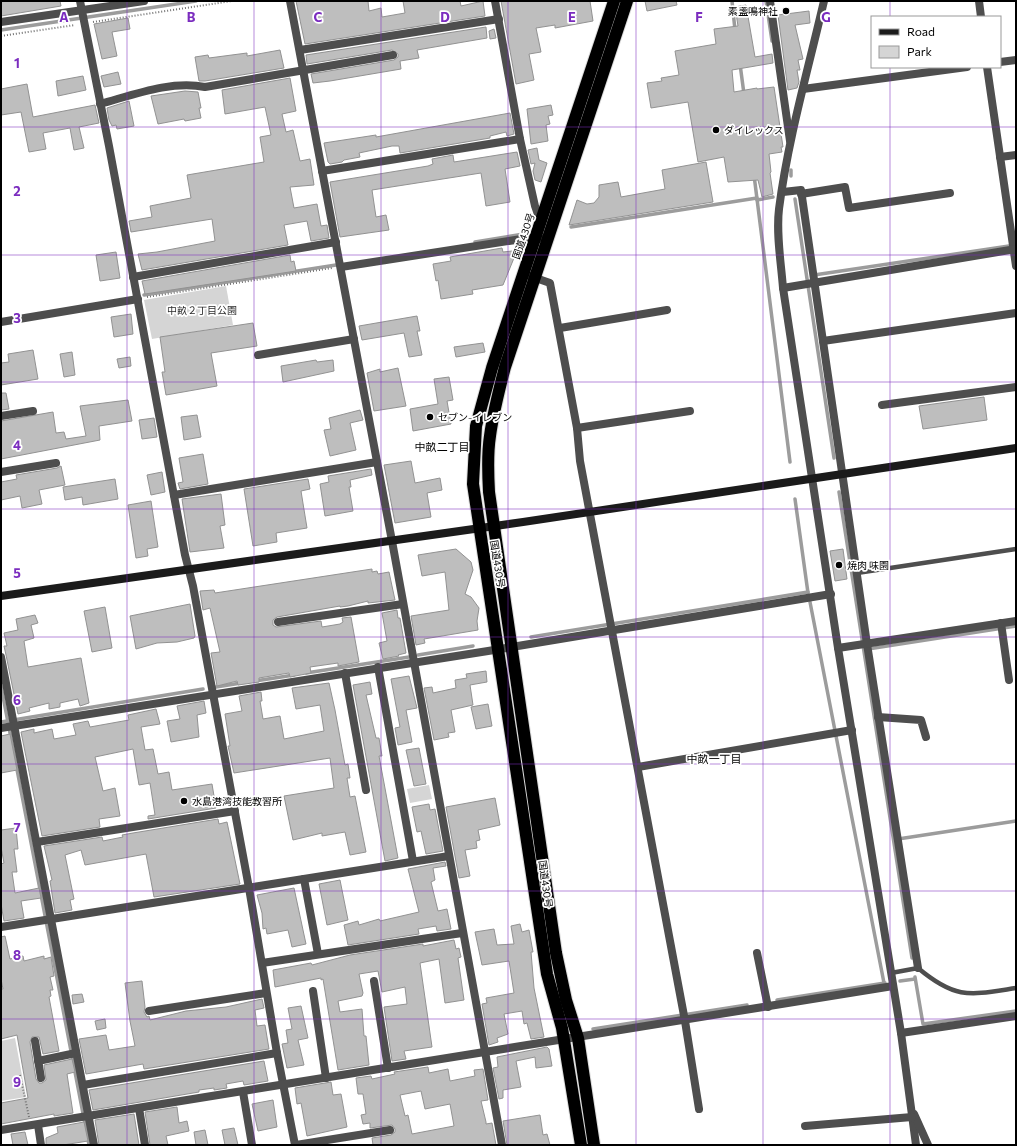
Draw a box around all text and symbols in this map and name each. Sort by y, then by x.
place label: 素盞鳴神社 [728,5,778,17]
marker: 素盞鳴神社 [781,6,791,16]
text: A [59,9,69,25]
text: B [187,9,196,25]
text: C [314,9,323,25]
text: D [440,9,450,25]
text: E [568,9,576,25]
text: F [695,9,703,25]
text: G [821,9,831,25]
legend [871,16,1001,68]
text: Road [907,24,935,38]
text: Park [907,44,933,58]
text: 1 [14,55,20,71]
place label: ダイレックス [724,124,784,136]
marker: ダイレックス [711,125,721,135]
text: 2 [13,183,21,199]
street label: 国道430号 [509,211,537,261]
park label: 中畝２丁目公園 [167,304,237,316]
text: 3 [13,310,21,326]
place label: セブン-イレブン [438,411,512,423]
marker: セブン-イレブン [425,412,435,422]
text: 4 [13,437,21,453]
district label: 中畝二丁目 [415,440,470,453]
street label: 国道430号 [488,539,508,589]
place label: 焼肉 味園 [847,559,889,571]
marker: 焼肉 味園 [834,560,844,570]
text: 5 [13,565,21,581]
text: 6 [13,692,21,708]
district label: 中畝一丁目 [687,752,742,765]
place label: 水島港湾技能教習所 [192,795,282,807]
marker: 水島港湾技能教習所 [179,796,189,806]
text: 7 [13,819,21,835]
street label: 国道430号 [537,859,555,909]
text: 8 [13,947,21,963]
text: 9 [13,1074,21,1090]

